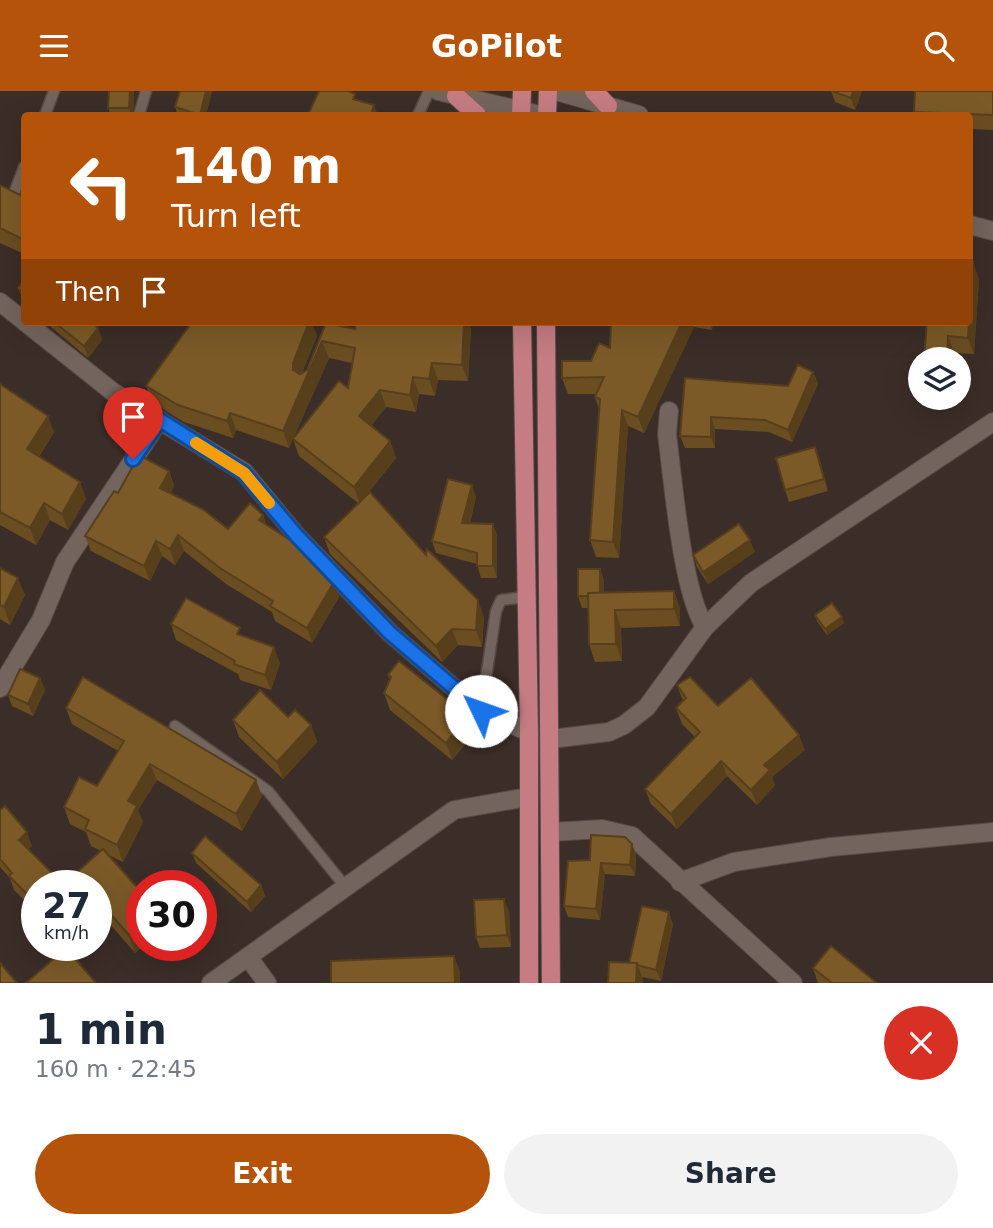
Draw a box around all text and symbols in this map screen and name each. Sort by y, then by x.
icon: menu [35,27,73,65]
text: GoPilot [431,27,562,65]
icon: search [920,27,958,65]
text: 140 m [171,138,341,195]
icon: left [56,140,147,231]
text: Turn left [171,197,301,235]
icon: arrive [135,273,173,311]
text: Then [56,277,121,307]
map controls [908,347,971,410]
button: layers [908,347,971,410]
pin [103,387,163,459]
icon: arrive [114,398,152,436]
position arrow [444,674,518,748]
speed limit sign: 30 [126,870,217,961]
text: 27 [42,886,91,926]
text: km/h [44,922,89,943]
text: 1 min [35,1005,167,1054]
button: close [884,1006,958,1080]
text: 160 m · 22:45 [35,1056,197,1082]
button: Exit [35,1134,490,1214]
button: Share [504,1134,958,1214]

